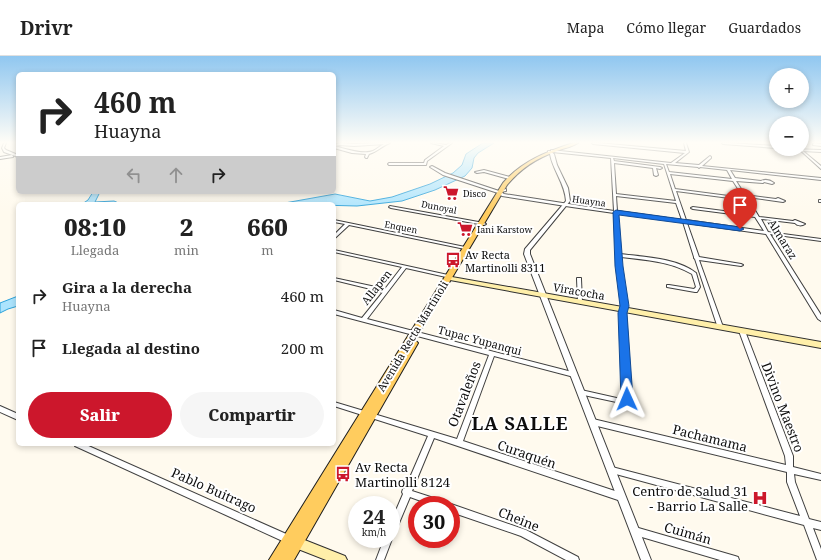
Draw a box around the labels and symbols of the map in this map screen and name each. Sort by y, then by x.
supermarket icon: Disco [442,184,460,202]
place label: Disco [463,187,486,200]
pin [723,188,757,229]
street label: Huayna [571,192,607,210]
street label: Dunoyal [420,197,458,217]
street label: Almaraz [765,216,801,262]
street label: Enquen [383,217,419,237]
supermarket icon: Iani Karstow [456,220,474,238]
place label: Iani Karstow [477,223,532,236]
place label: Av Recta Martinolli 8311 [465,247,545,275]
bus stop icon: Av Recta Martinolli 8311 [444,251,462,269]
street label: Allapen [358,266,394,308]
street label: Avenida Recta Martinoli [373,277,451,394]
street label: Viracocha [552,279,606,303]
street label: Tupac Yupanqui [436,322,524,359]
street label: Otavaleños [443,358,485,429]
street label: Divino Maestro [758,359,808,455]
position arrow [606,378,648,420]
district label: LA SALLE [472,411,568,435]
street label: Pachamama [671,420,749,456]
street label: Curaquén [495,436,559,473]
place label: Av Recta Martinolli 8124 [355,458,451,491]
street label: Pablo Buitrago [169,463,259,517]
bus stop icon: Av Recta Martinolli 8124 [334,465,352,483]
place label: Centro de Salud 31 - Barrio La Salle [632,482,748,515]
hospital icon: Centro de Salud 31 - Barrio La Salle [751,489,769,507]
speed limit sign: 30 [408,496,460,548]
street label: Cheine [496,503,542,535]
street label: Cuimán [662,518,714,548]

